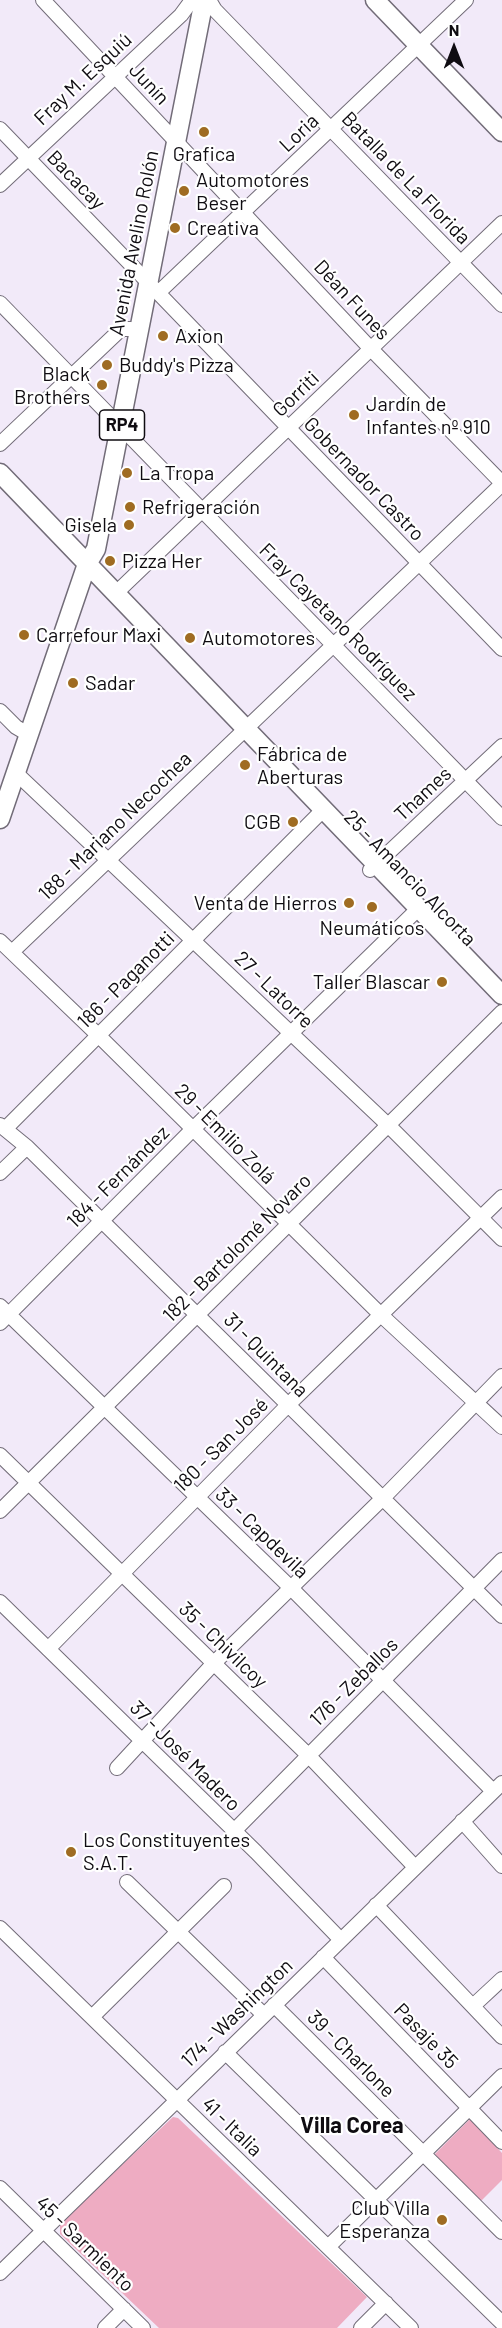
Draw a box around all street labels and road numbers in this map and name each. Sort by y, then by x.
street label: Fray M. Esquiú [29,28,137,130]
street label: Junín [124,58,174,110]
street label: Batalla de La Florida [337,107,475,249]
street label: Loria [274,109,324,157]
street label: Bacacay [42,145,110,215]
street label: Avenida Avelino Rolón [104,148,164,338]
street label: Déan Funes [309,255,395,345]
street label: Gorriti [268,366,324,422]
road number: RP4 [100,410,144,440]
street label: Gobernador Castro [299,412,429,546]
street label: Fray Cayetano Rodríguez [254,538,422,706]
street label: 188 - Mariano Necochea [33,747,197,905]
street label: Thames [390,762,456,826]
street label: 25 - Amancio Alcorta [339,805,481,951]
street label: 186 - Paganotti [72,926,180,1034]
street label: 27 - Latorre [229,946,319,1034]
street label: 29 - Emilio Zolá [170,1079,280,1189]
street label: 184 - Fernández [62,1121,174,1233]
street label: 182 - Bartolomé Novaro [158,1169,316,1327]
street label: 31 - Quintana [219,1308,313,1402]
street label: 180 - San José [169,1393,273,1497]
street label: 33 - Capdevila [210,1483,314,1583]
street label: 35 - Chivilcoy [174,1597,272,1693]
street label: 176 - Zeballos [305,1633,403,1731]
street label: 37 - José Madero [125,1696,245,1816]
street label: 174 - Washington [176,1954,298,2072]
street label: Pasaje 35 [389,1998,463,2074]
street label: 39 - Charlone [302,2005,400,2103]
street label: 41 - Italia [197,2092,267,2162]
street label: 45 - Sarmiento [31,2191,139,2297]

